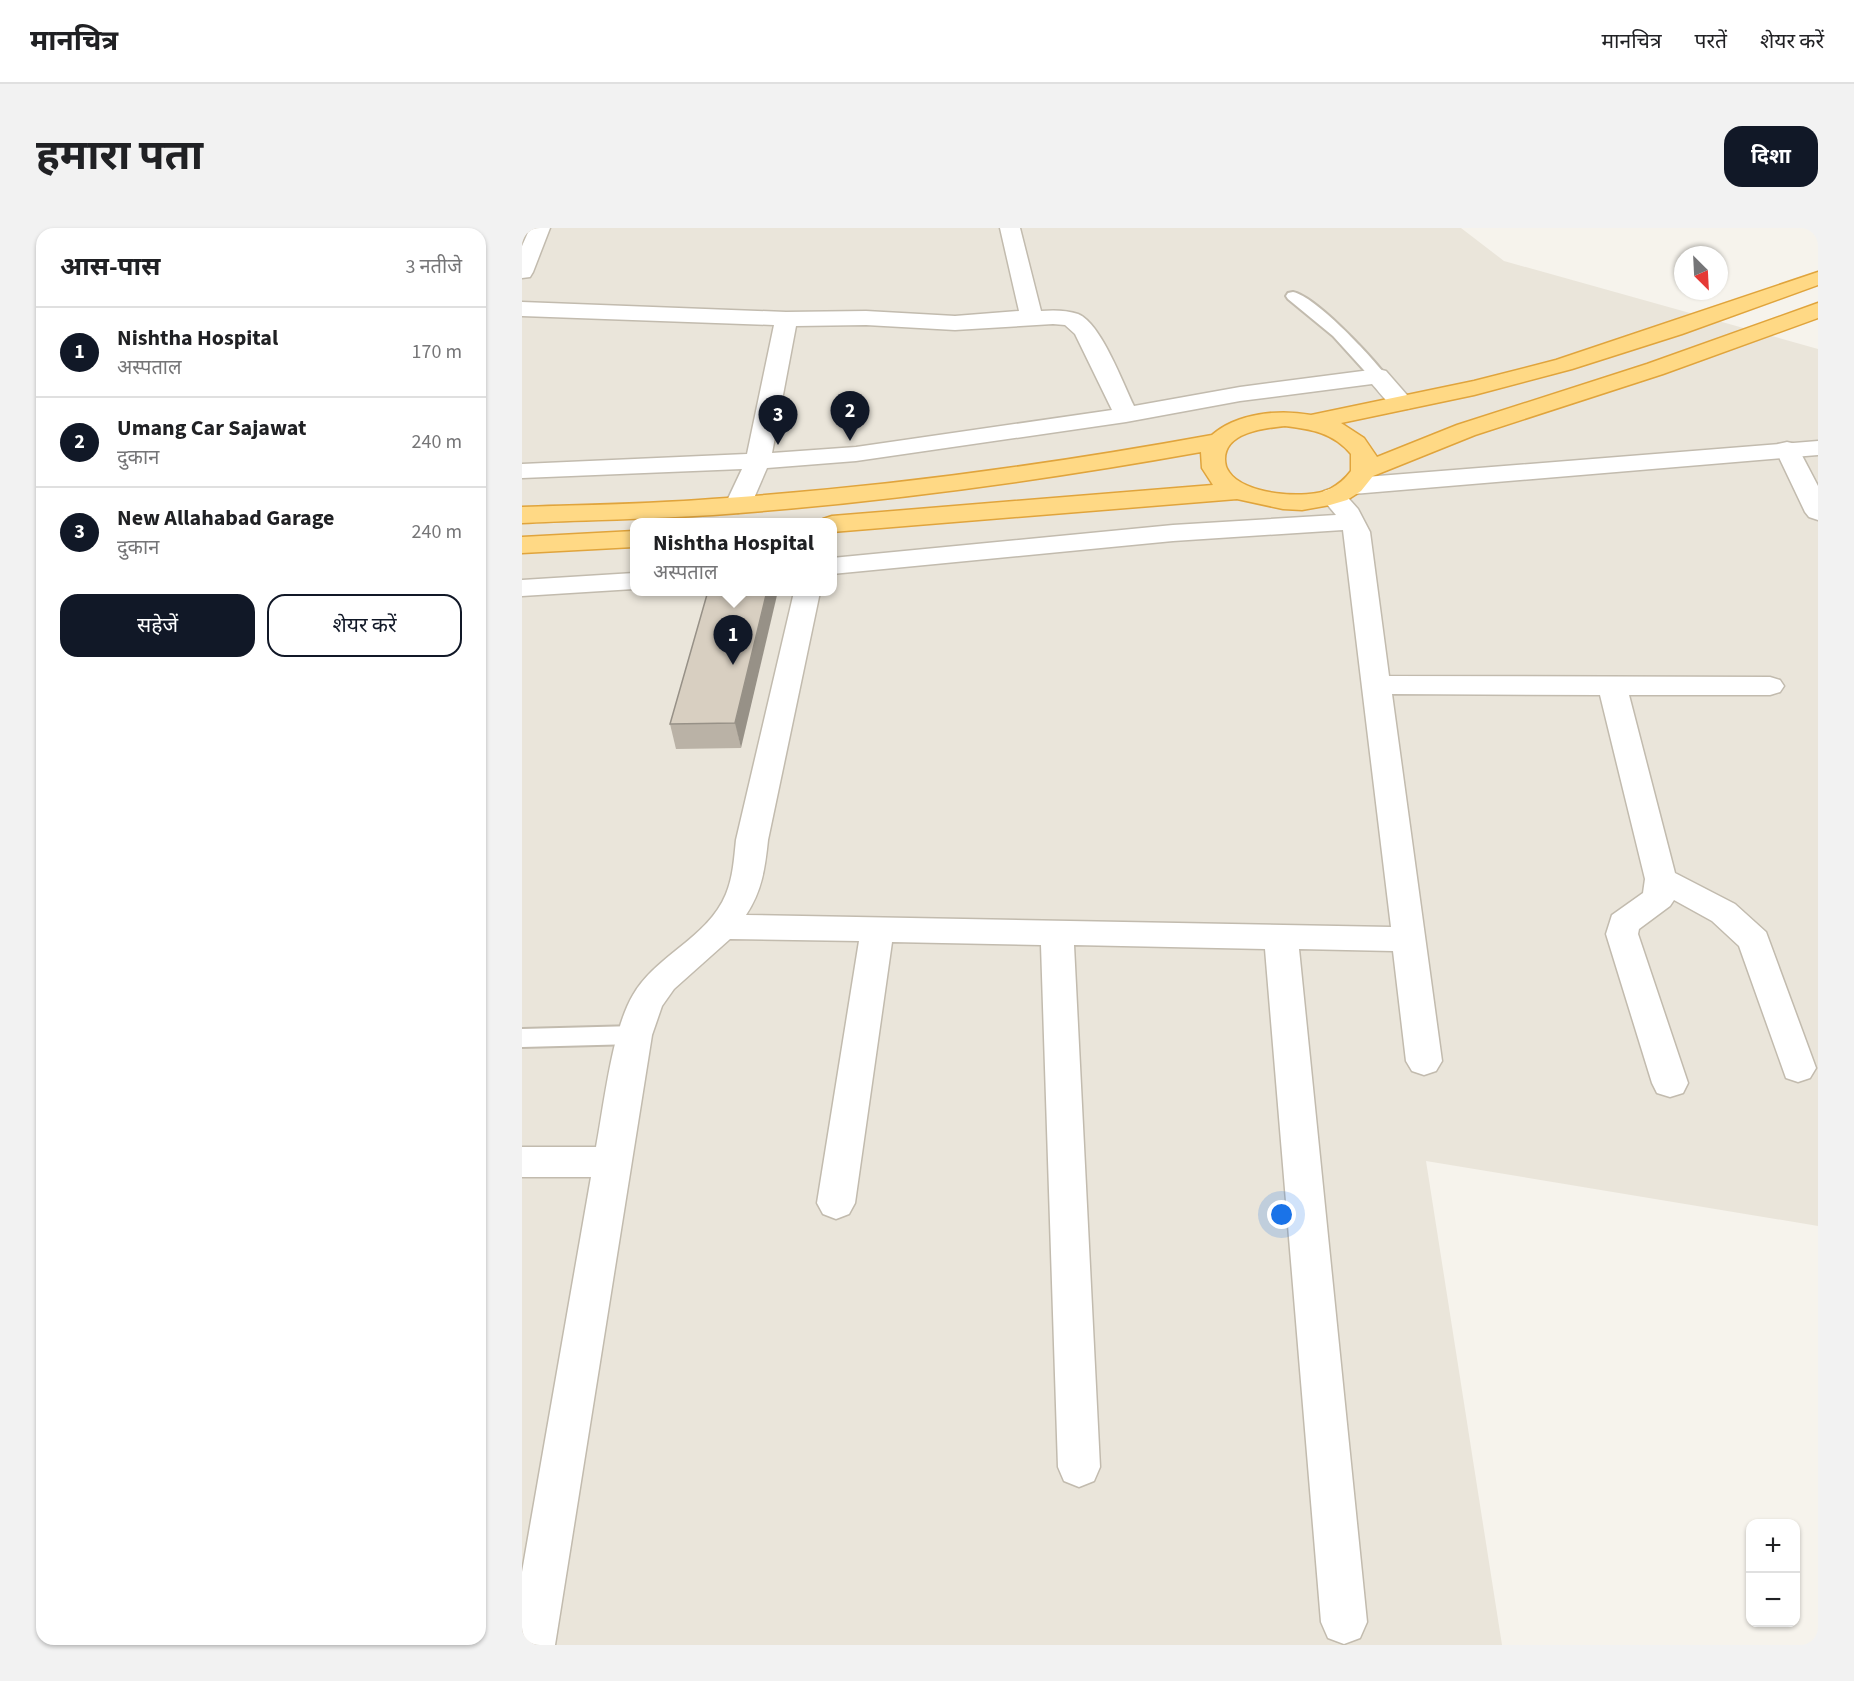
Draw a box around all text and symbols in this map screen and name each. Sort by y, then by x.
text: मानचित्र [30,21,118,61]
text: मानचित्र [1602,26,1662,56]
text: परतें [1695,26,1727,56]
text: शेयर करें [1760,26,1824,56]
text: हमारा पता [36,126,203,186]
button: दिशा [1724,126,1818,187]
north arrow [1674,246,1728,300]
text: आस-पास [60,248,160,285]
text: 3 नतीजे [406,253,462,281]
text: Nishtha Hospital [117,322,278,354]
text: 1 [74,338,85,366]
text: 170 m [412,338,462,366]
text: अस्पताल [117,354,182,382]
pin: 2 [830,392,870,441]
pin: 3 [758,396,798,445]
text: Umang Car Sajawat [117,412,306,444]
text: 2 [74,428,85,456]
text: 240 m [412,428,462,456]
text: दुकान [117,444,159,472]
text: New Allahabad Garage [117,502,334,534]
text: 3 [74,518,85,546]
text: 240 m [412,518,462,546]
popup [630,518,837,596]
text: Nishtha Hospital [653,527,814,559]
text: दुकान [117,534,159,562]
text: अस्पताल [653,559,717,587]
button: सहेजें [60,594,255,657]
button: शेयर करें [267,594,462,657]
pin: 1 [714,616,752,665]
your location [1267,1200,1296,1229]
map controls [1746,1519,1800,1627]
button: + [1746,1519,1800,1573]
button: − [1746,1573,1800,1627]

